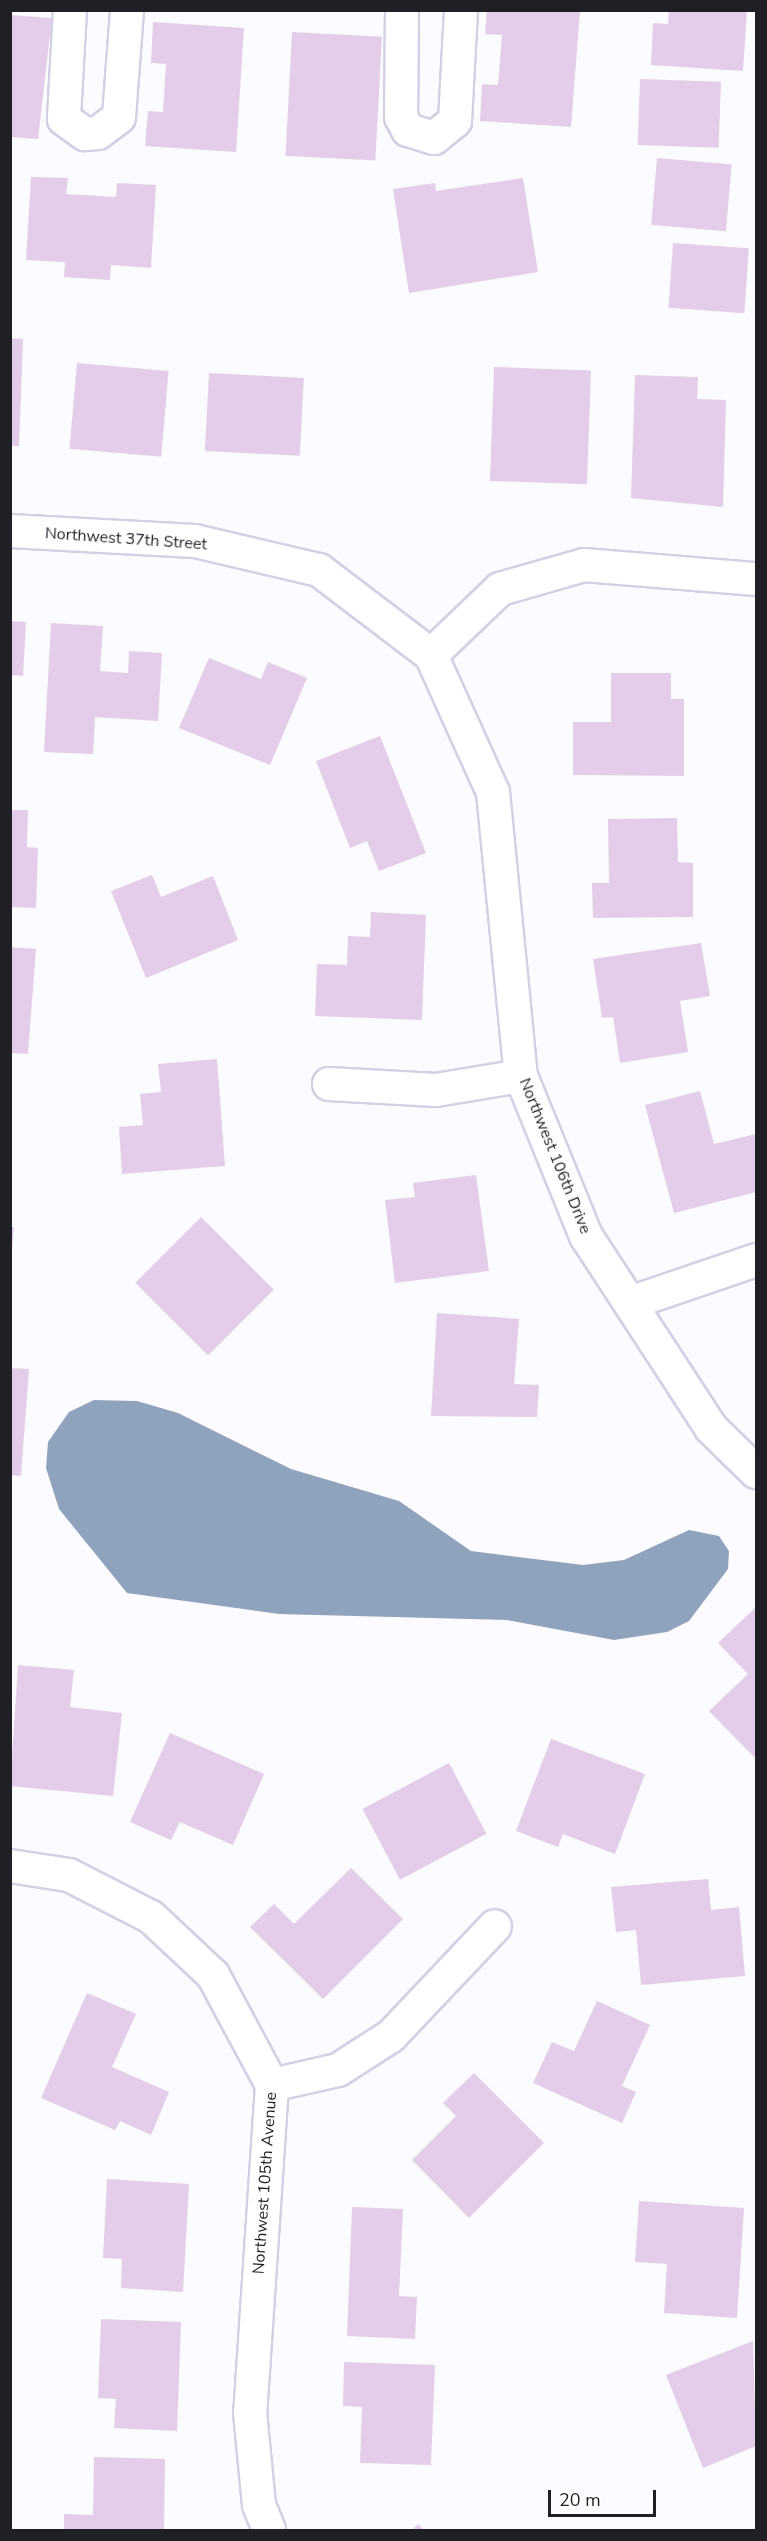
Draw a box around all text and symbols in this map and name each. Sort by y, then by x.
street label: Northwest 37th Street [44,524,208,554]
street label: Northwest 106th Drive [515,1075,595,1237]
street label: Northwest 105th Avenue [249,2091,281,2275]
scale bar [551,2478,659,2516]
text: 20 m [559,2488,601,2512]

